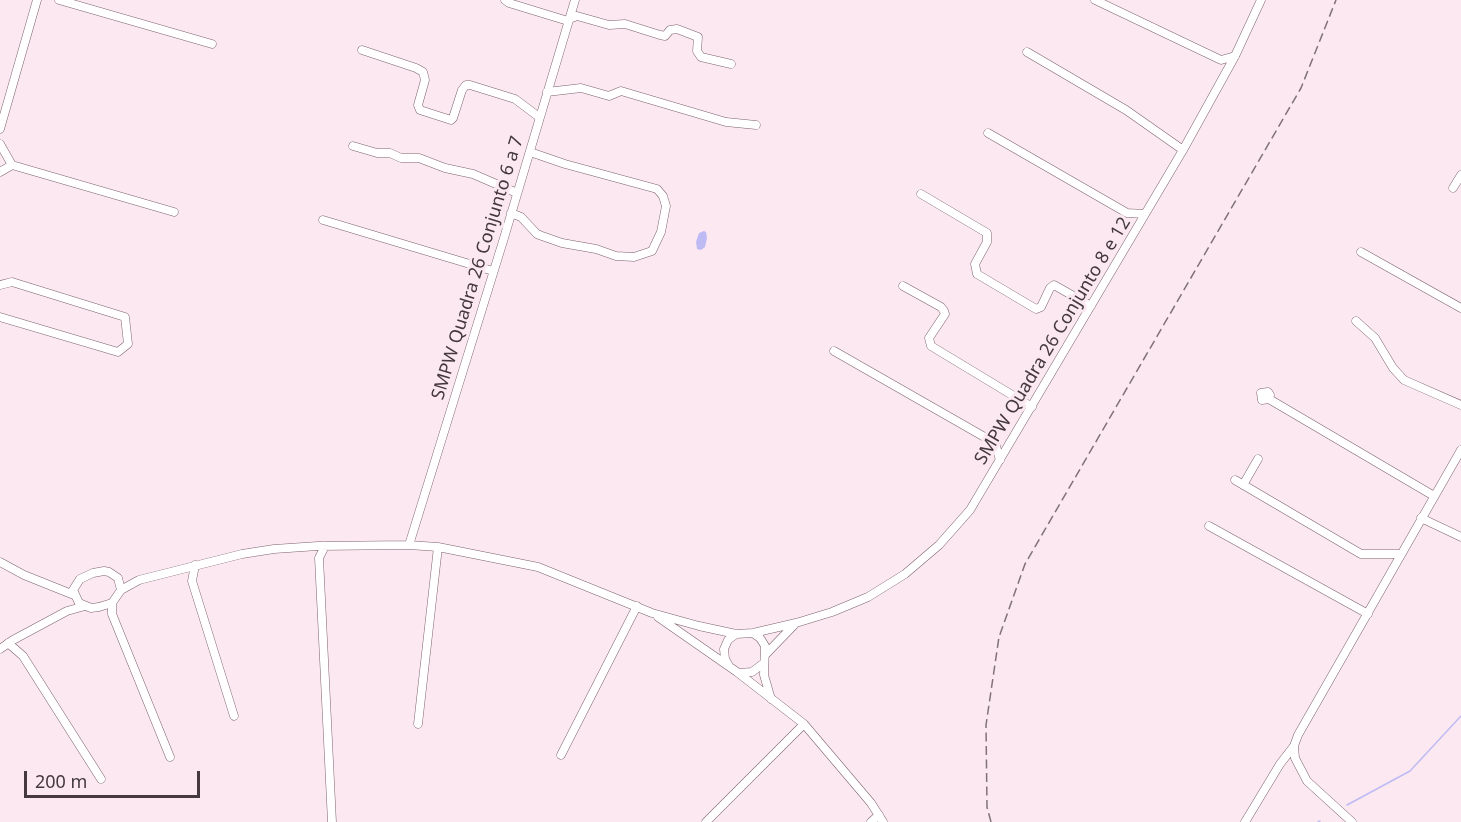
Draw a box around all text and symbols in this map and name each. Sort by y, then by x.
street label: SMPW Quadra 26 Conjunto 6 a 7 [428,134,528,402]
street label: SMPW Quadra 26 Conjunto 8 e 12 [970,213,1136,469]
scale bar [27,759,202,797]
text: 200 m [35,769,87,793]

